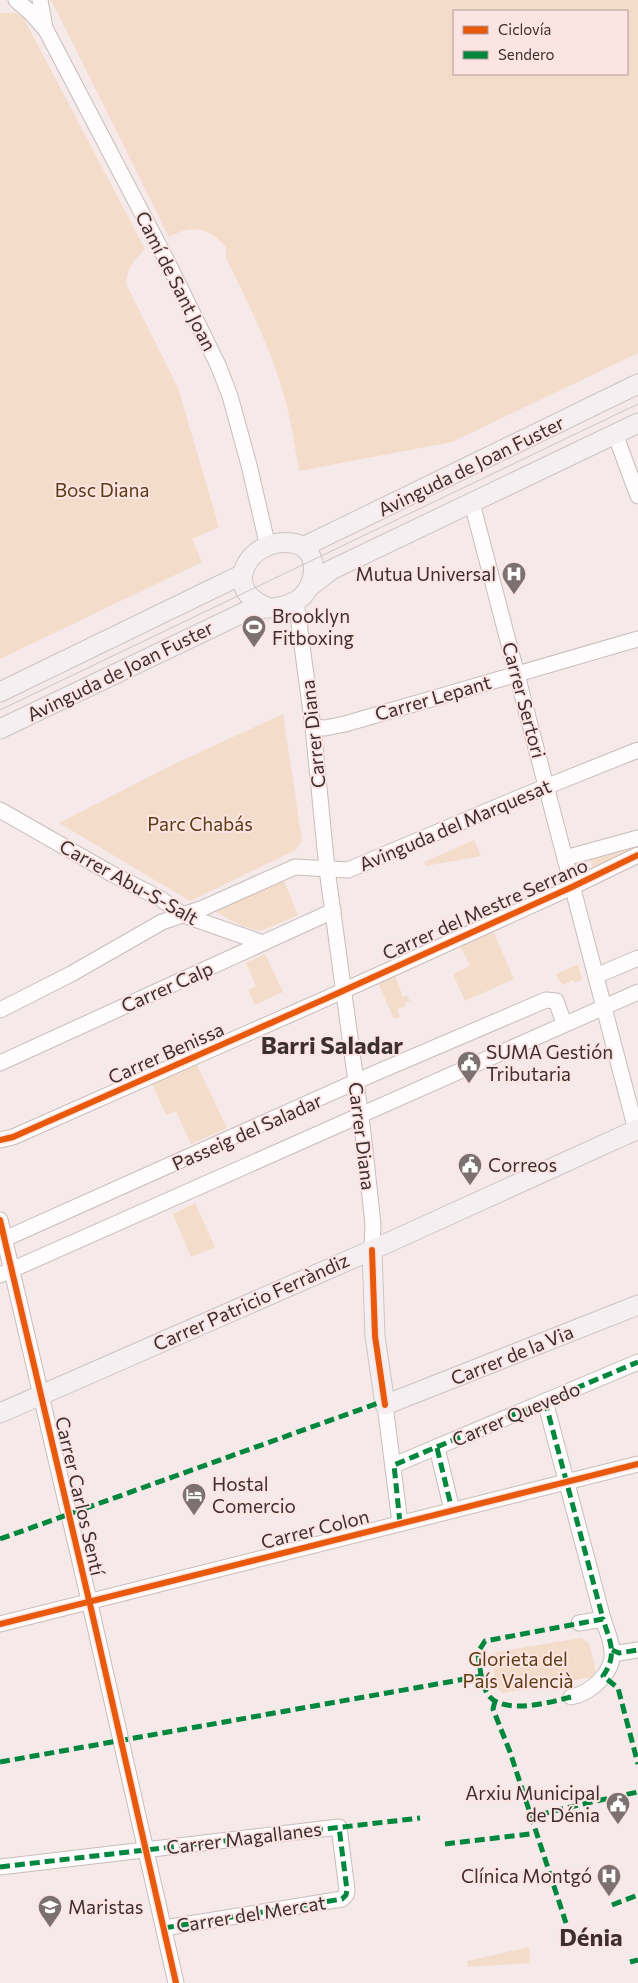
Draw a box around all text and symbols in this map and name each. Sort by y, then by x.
legend [453,10,628,75]
text: Ciclovía [498,20,551,38]
text: Sendero [498,45,555,63]
street label: Camí de Sant Joan [131,207,222,355]
street label: Avinguda de Joan Fuster [374,410,568,521]
park label: Bosc Diana [55,478,149,501]
hospital icon: Mutua Universal [501,561,527,595]
place label: Mutua Universal [356,562,496,585]
place label: Brooklyn Fitboxing [272,604,354,649]
sports icon: Brooklyn Fitboxing [241,614,267,648]
street label: Avinguda de Joan Fuster [23,615,217,726]
street label: Carrer Sertori [498,639,551,760]
street label: Carrer Lepant [372,670,494,725]
street label: Carrer Diana [295,679,330,789]
street label: Avinguda del Marquesat [355,774,554,875]
park label: Parc Chabás [147,812,253,835]
street label: Carrer Abu-S-Salt [56,834,203,929]
street label: Carrer del Mestre Serrano [379,853,591,964]
street label: Carrer Calp [117,956,216,1017]
street label: Carrer Benissa [104,1017,227,1088]
district label: Barri Saladar [261,1030,403,1059]
place label: SUMA Gestión Tributaria [486,1040,613,1085]
public building icon: SUMA Gestión Tributaria [456,1050,482,1084]
street label: Carrer Diana [344,1081,381,1191]
street label: Passeig del Saladar [168,1088,326,1175]
public building icon: Correos [457,1152,483,1186]
place label: Correos [488,1153,557,1176]
street label: Carrer Patricio Ferràndiz [149,1248,352,1355]
street label: Carrer de la Via [447,1320,576,1390]
street label: Carrer Quevedo [448,1376,583,1451]
street label: Carrer Carlos Sentí [51,1414,110,1579]
place label: Hostal Comercio [212,1472,296,1517]
hotel icon: Hostal Comercio [181,1482,207,1516]
street label: Carrer Colon [258,1504,371,1553]
park label: Glorieta del País Valencià [463,1647,573,1692]
place label: Arxiu Municipal de Dénia [465,1781,600,1826]
public building icon: Arxiu Municipal de Dénia [605,1791,631,1825]
street label: Carrer Magallanes [165,1817,323,1858]
hospital icon: Clínica Montgó [596,1863,622,1897]
place label: Clínica Montgó [461,1864,592,1887]
street label: Carrer del Mercat [175,1890,328,1937]
school or university icon: Maristas [37,1894,63,1928]
place label: Maristas [68,1895,143,1918]
district label: Dénia [559,1922,623,1951]

